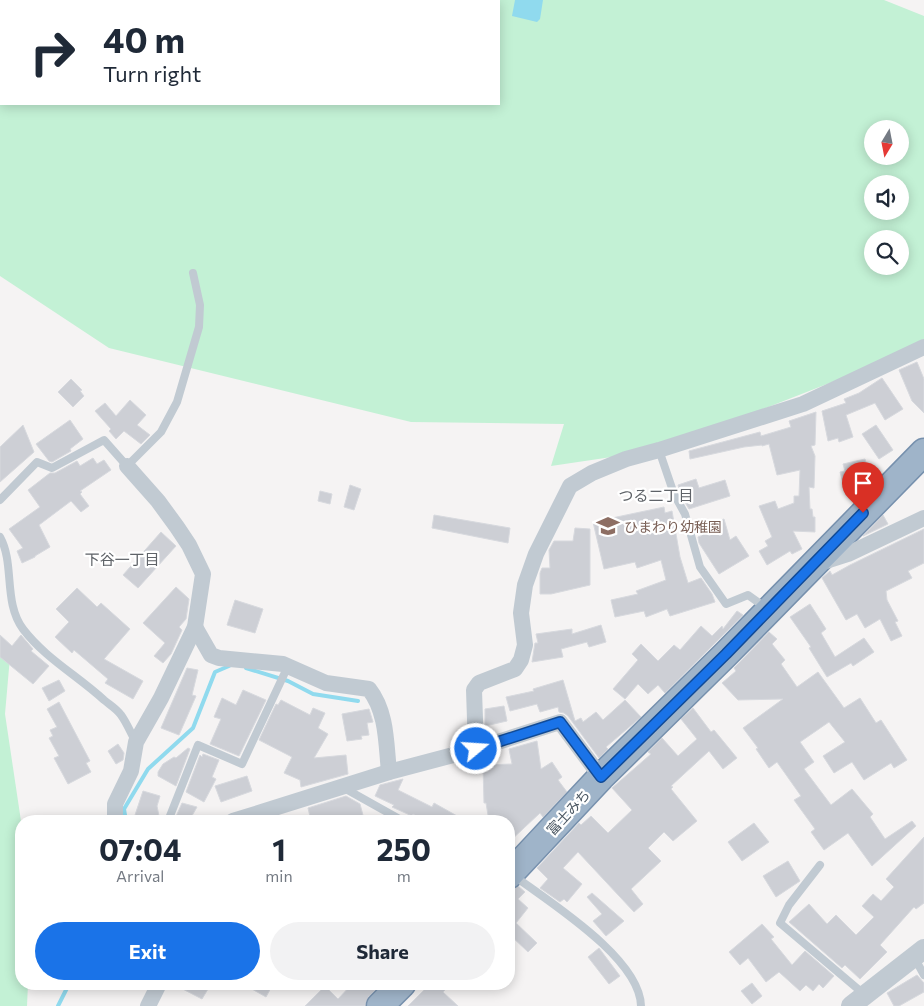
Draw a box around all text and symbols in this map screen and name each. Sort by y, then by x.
text: 40 m [103,17,185,60]
icon: right [20,20,85,85]
text: Turn right [103,60,201,87]
north arrow [864,120,909,165]
map controls [864,120,909,275]
button: sound [864,175,909,220]
button: search [864,230,909,275]
pin [842,462,884,513]
icon: arrive [849,469,877,497]
district label: つる二丁目 [618,486,694,504]
school or university icon: ひまわり幼稚園 [595,513,621,539]
place label: ひまわり幼稚園 [624,518,722,535]
district label: 下谷一丁目 [84,550,160,568]
position arrow [449,722,501,774]
street label: 富士みち [543,786,593,838]
text: 07:04 [99,830,181,867]
text: 1 [272,830,286,867]
text: 250 [377,830,431,867]
text: Arrival [116,866,164,885]
text: min [265,866,293,885]
text: m [397,866,411,885]
button: Exit [35,922,260,980]
button: Share [270,922,495,980]

